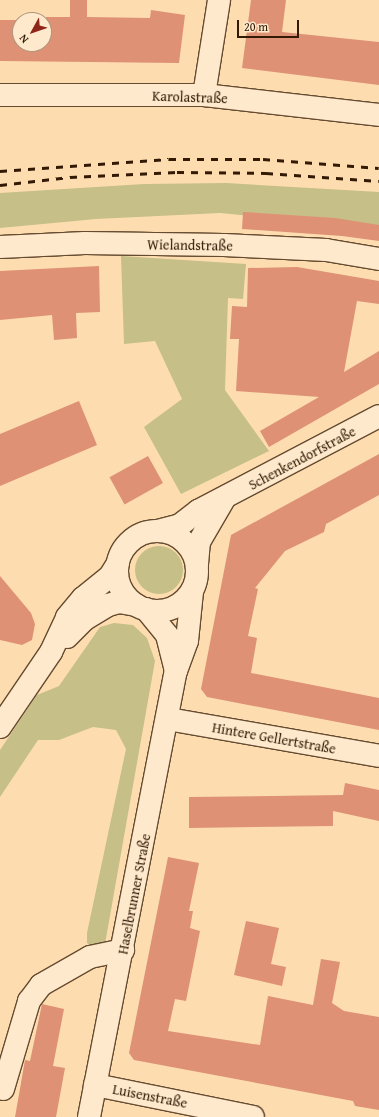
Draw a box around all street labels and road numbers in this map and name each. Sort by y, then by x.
street label: Karolastraße [152,87,228,107]
street label: Wielandstraße [147,236,233,254]
street label: Schenkendorfstraße [246,423,358,493]
street label: Hintere Gellertstraße [211,719,337,757]
street label: Haselbrunner Straße [114,832,154,956]
street label: Luisenstraße [111,1081,189,1111]

